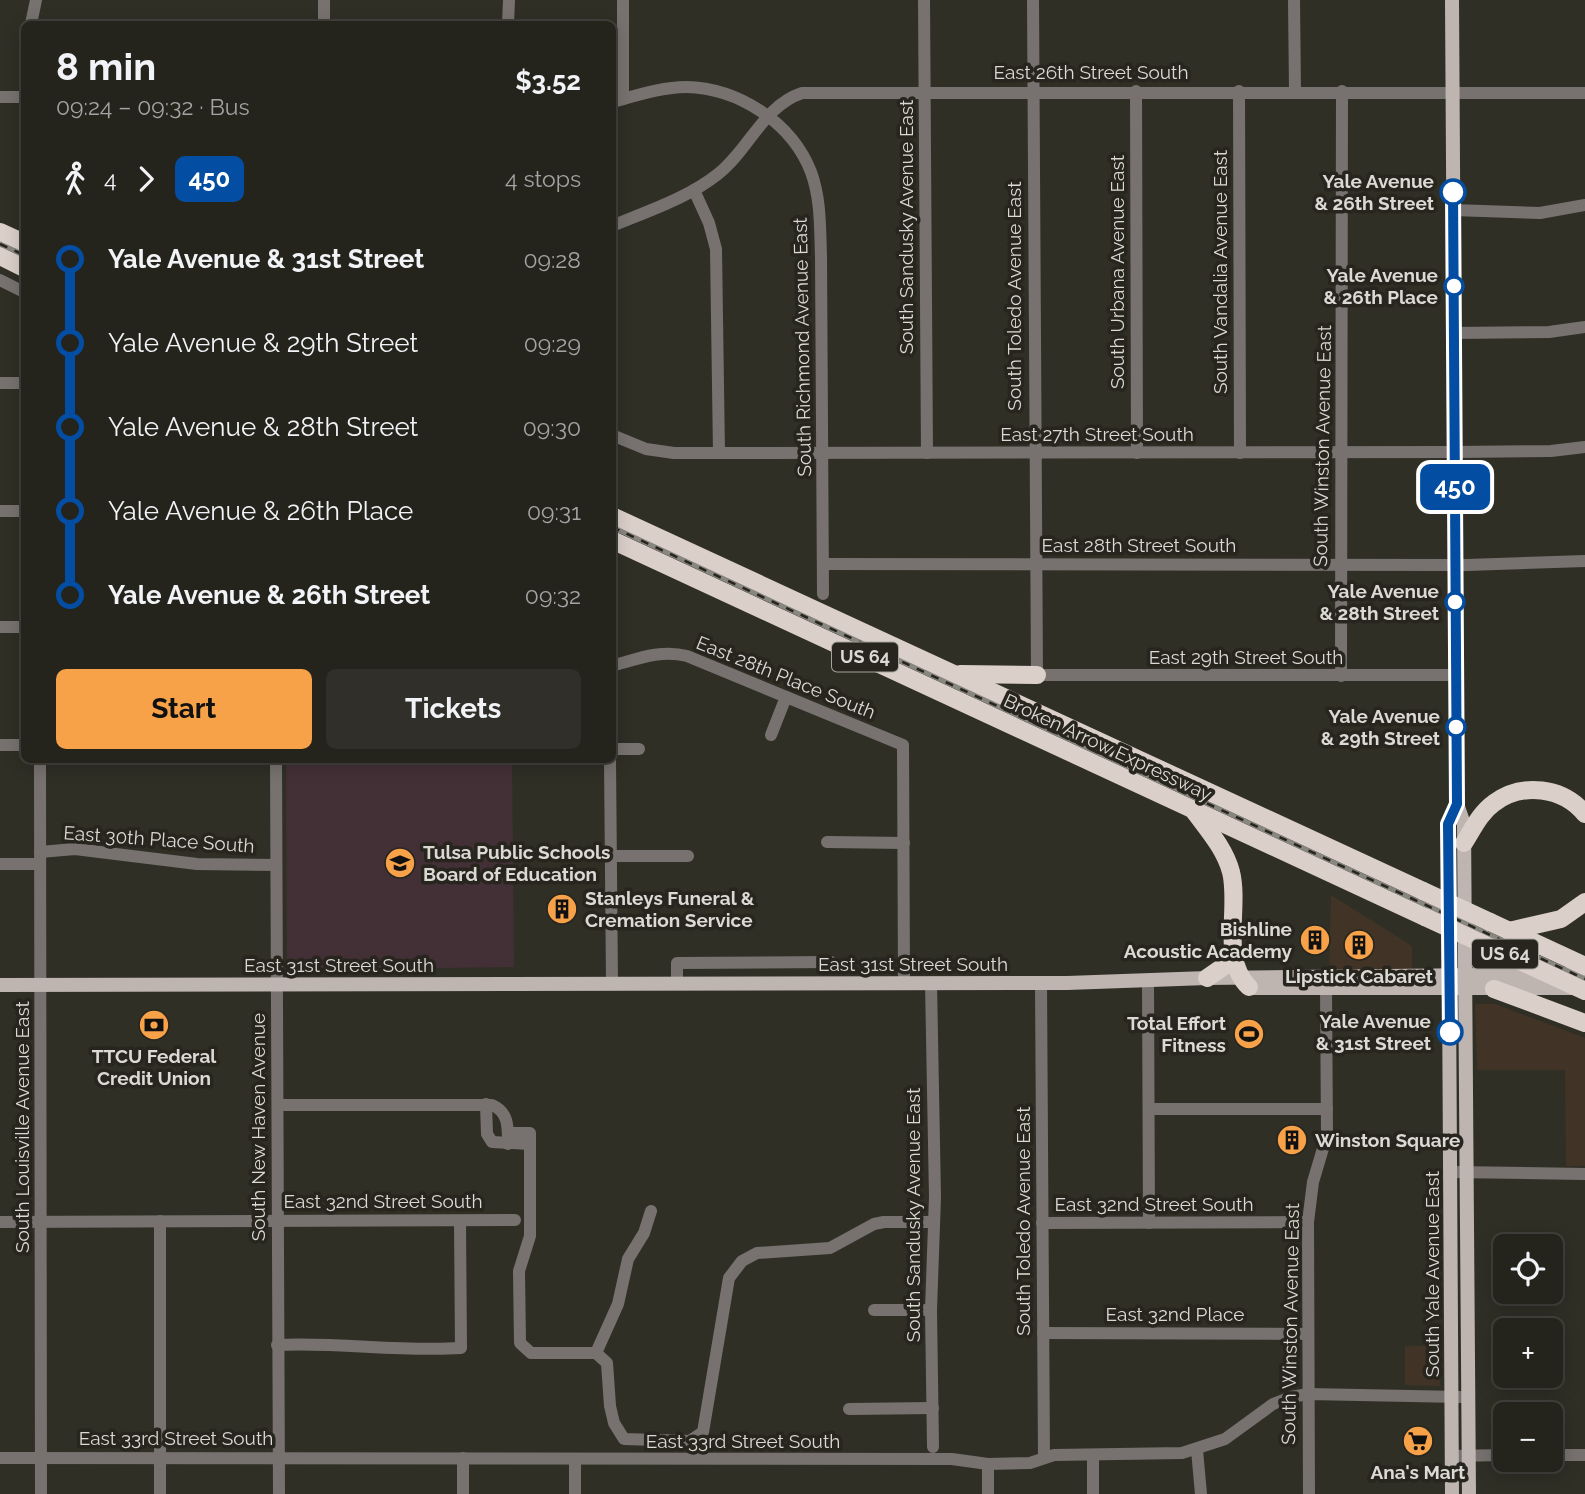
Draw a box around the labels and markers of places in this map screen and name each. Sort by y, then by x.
place label: Yale Avenue & 26th Street [1314,170,1435,214]
marker: Yale Avenue & 26th Street [1440,179,1466,205]
place label: Yale Avenue & 26th Place [1324,264,1438,308]
marker: Yale Avenue & 26th Place [1444,276,1464,296]
place label: Yale Avenue & 28th Street [1319,580,1440,624]
marker: Yale Avenue & 28th Street [1445,592,1465,612]
place label: Yale Avenue & 29th Street [1321,705,1441,749]
marker: Yale Avenue & 29th Street [1446,717,1466,737]
place label: Tulsa Public Schools Board of Education [423,841,610,885]
school or university icon: Tulsa Public Schools Board of Education [383,846,417,880]
place label: Stanleys Funeral & Cremation Service [585,887,755,931]
building icon: Stanleys Funeral & Cremation Service [545,892,579,926]
place label: Bishline Acoustic Academy [1124,918,1293,962]
building icon: Bishline Acoustic Academy [1298,923,1332,957]
building icon: Lipstick Cabaret [1342,928,1376,962]
place label: Lipstick Cabaret [1285,965,1434,987]
bank icon: TTCU Federal Credit Union [137,1008,171,1042]
place label: Yale Avenue & 31st Street [1316,1010,1432,1054]
place label: Total Effort Fitness [1127,1012,1227,1056]
sports icon: Total Effort Fitness [1232,1017,1266,1051]
marker: Yale Avenue & 31st Street [1437,1019,1463,1045]
place label: TTCU Federal Credit Union [92,1045,217,1089]
building icon: Winston Square [1275,1123,1309,1157]
place label: Winston Square [1315,1129,1460,1151]
supermarket icon: Ana's Mart [1401,1424,1435,1458]
place label: Ana's Mart [1371,1461,1466,1483]

